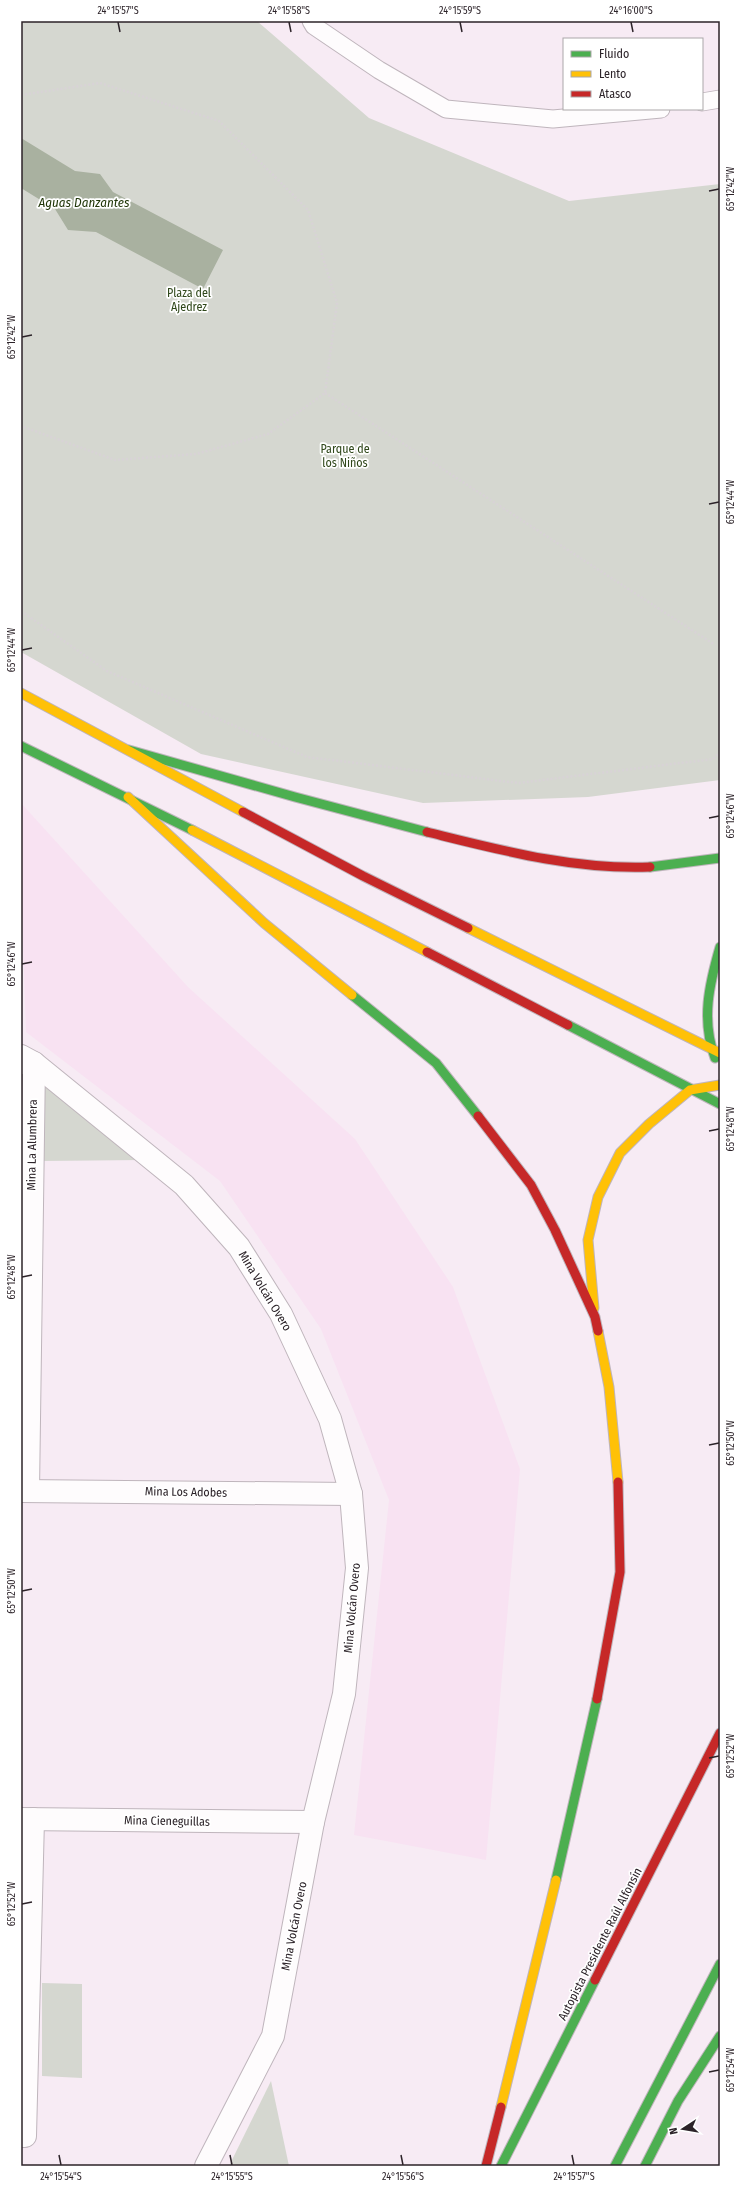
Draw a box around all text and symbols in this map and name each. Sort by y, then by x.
text: 24°15'57"S [97,5,139,17]
text: 24°15'58"S [268,5,310,17]
text: 24°15'59"S [439,5,481,17]
text: 24°16'00"S [609,5,653,17]
legend [563,38,703,110]
text: Fluido [599,47,629,61]
text: Lento [599,67,626,81]
text: Atasco [599,87,631,101]
text: 65°12'42"W [725,166,737,211]
water label: Aguas Danzantes [38,195,130,210]
park label: Plaza del Ajedrez [167,286,211,314]
text: 65°12'42"W [6,314,18,359]
park label: Parque de los Niños [320,442,370,470]
text: 65°12'44"W [725,479,737,524]
text: 65°12'44"W [6,627,18,672]
text: 65°12'46"W [725,793,737,838]
text: 65°12'46"W [6,941,18,986]
street label: Mina La Alumbrera [24,1099,40,1191]
text: 65°12'48"W [725,1106,737,1151]
street label: Mina Volcán Overo [236,1248,294,1334]
text: 65°12'48"W [6,1254,18,1299]
text: 65°12'50"W [725,1420,737,1466]
street label: Mina Los Adobes [145,1484,227,1500]
street label: Mina Volcán Overo [341,1562,363,1654]
text: 65°12'50"W [6,1568,18,1614]
text: 65°12'52"W [725,1733,737,1778]
street label: Mina Cieneguillas [124,1813,210,1829]
street label: Autopista Presidente Raúl Alfonsín [555,1865,645,2023]
street label: Mina Volcán Overo [278,1880,310,1972]
text: 65°12'52"W [6,1881,18,1926]
text: 65°12'54"W [725,2047,737,2092]
north arrow [663,2109,703,2149]
text: N [667,2126,681,2136]
text: 24°15'54"S [40,2171,82,2183]
text: 24°15'55"S [211,2171,253,2183]
text: 24°15'56"S [382,2171,424,2183]
text: 24°15'57"S [553,2171,595,2183]

